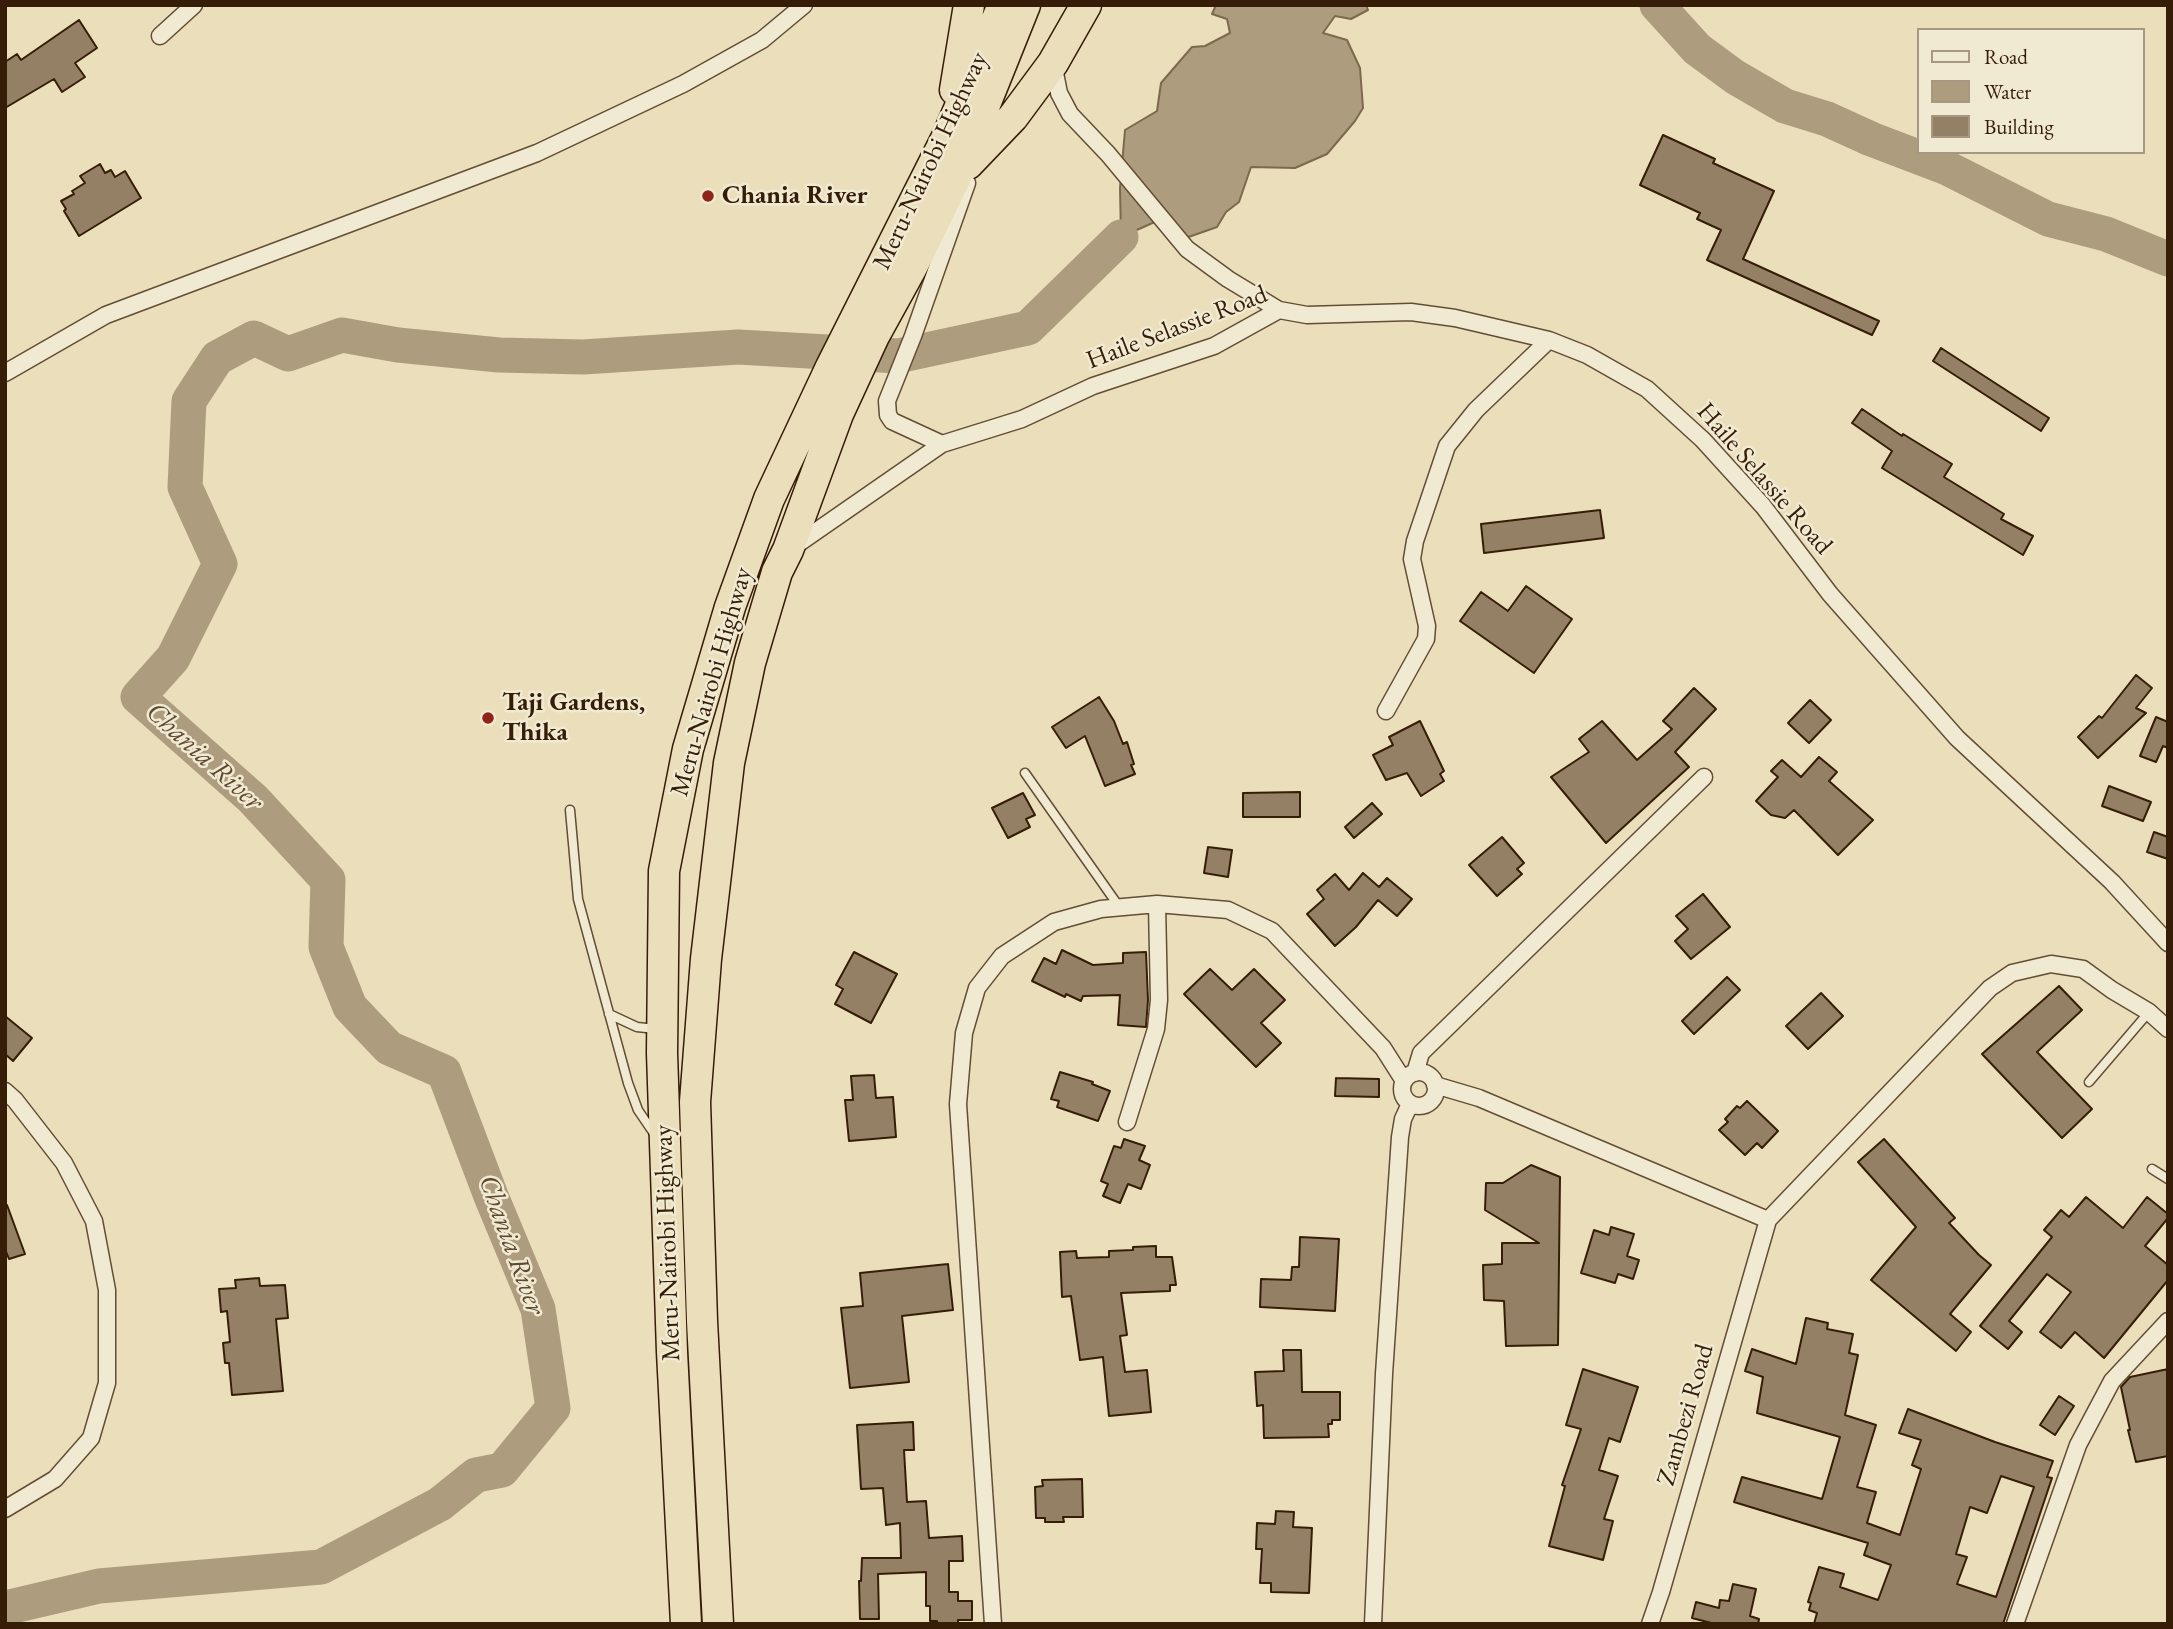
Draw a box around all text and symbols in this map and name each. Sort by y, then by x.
legend [1918,28,2145,154]
text: Road [1984,43,2028,70]
street label: Meru-Nairobi Highway [867,47,995,275]
text: Water [1984,78,2031,105]
text: Building [1984,113,2054,140]
place label: Chania River [722,180,867,212]
marker: Chania River [700,188,716,204]
street label: Haile Selassie Road [1082,279,1272,377]
street label: Haile Selassie Road [1690,397,1838,561]
street label: Meru-Nairobi Highway [664,564,760,800]
place label: Taji Gardens, Thika [502,687,645,748]
water label: Chania River [139,696,269,818]
marker: Taji Gardens, Thika [480,710,496,726]
street label: Meru-Nairobi Highway [648,1124,688,1362]
water label: Chania River [470,1171,552,1319]
street label: Zambezi Road [1651,1341,1721,1489]

